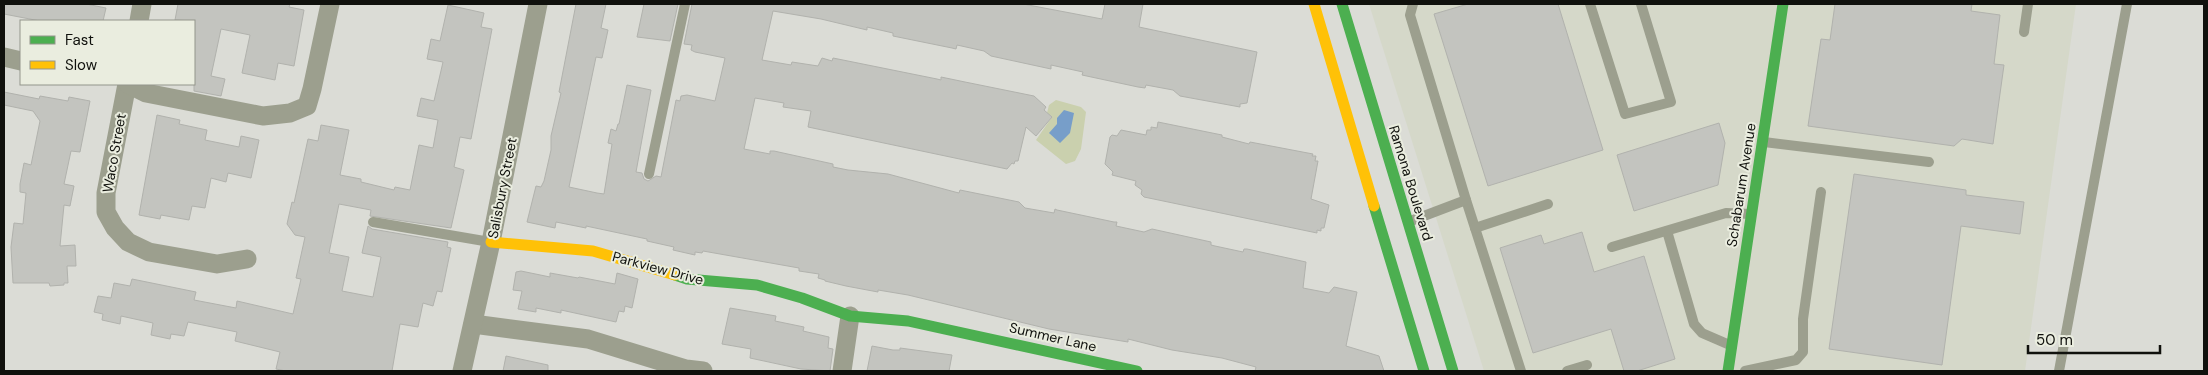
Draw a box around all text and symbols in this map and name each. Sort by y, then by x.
legend [20,20,195,85]
text: Fast [65,30,94,50]
text: Slow [65,55,98,75]
street label: Waco Street [98,112,130,194]
street label: Schabarum Avenue [1722,122,1760,248]
street label: Ramona Boulevard [1385,123,1437,243]
street label: Salisbury Street [483,136,521,240]
street label: Parkview Drive [610,247,706,289]
street label: Summer Lane [1008,318,1098,356]
scale bar [2028,322,2160,354]
text: 50 m [2036,330,2073,350]

